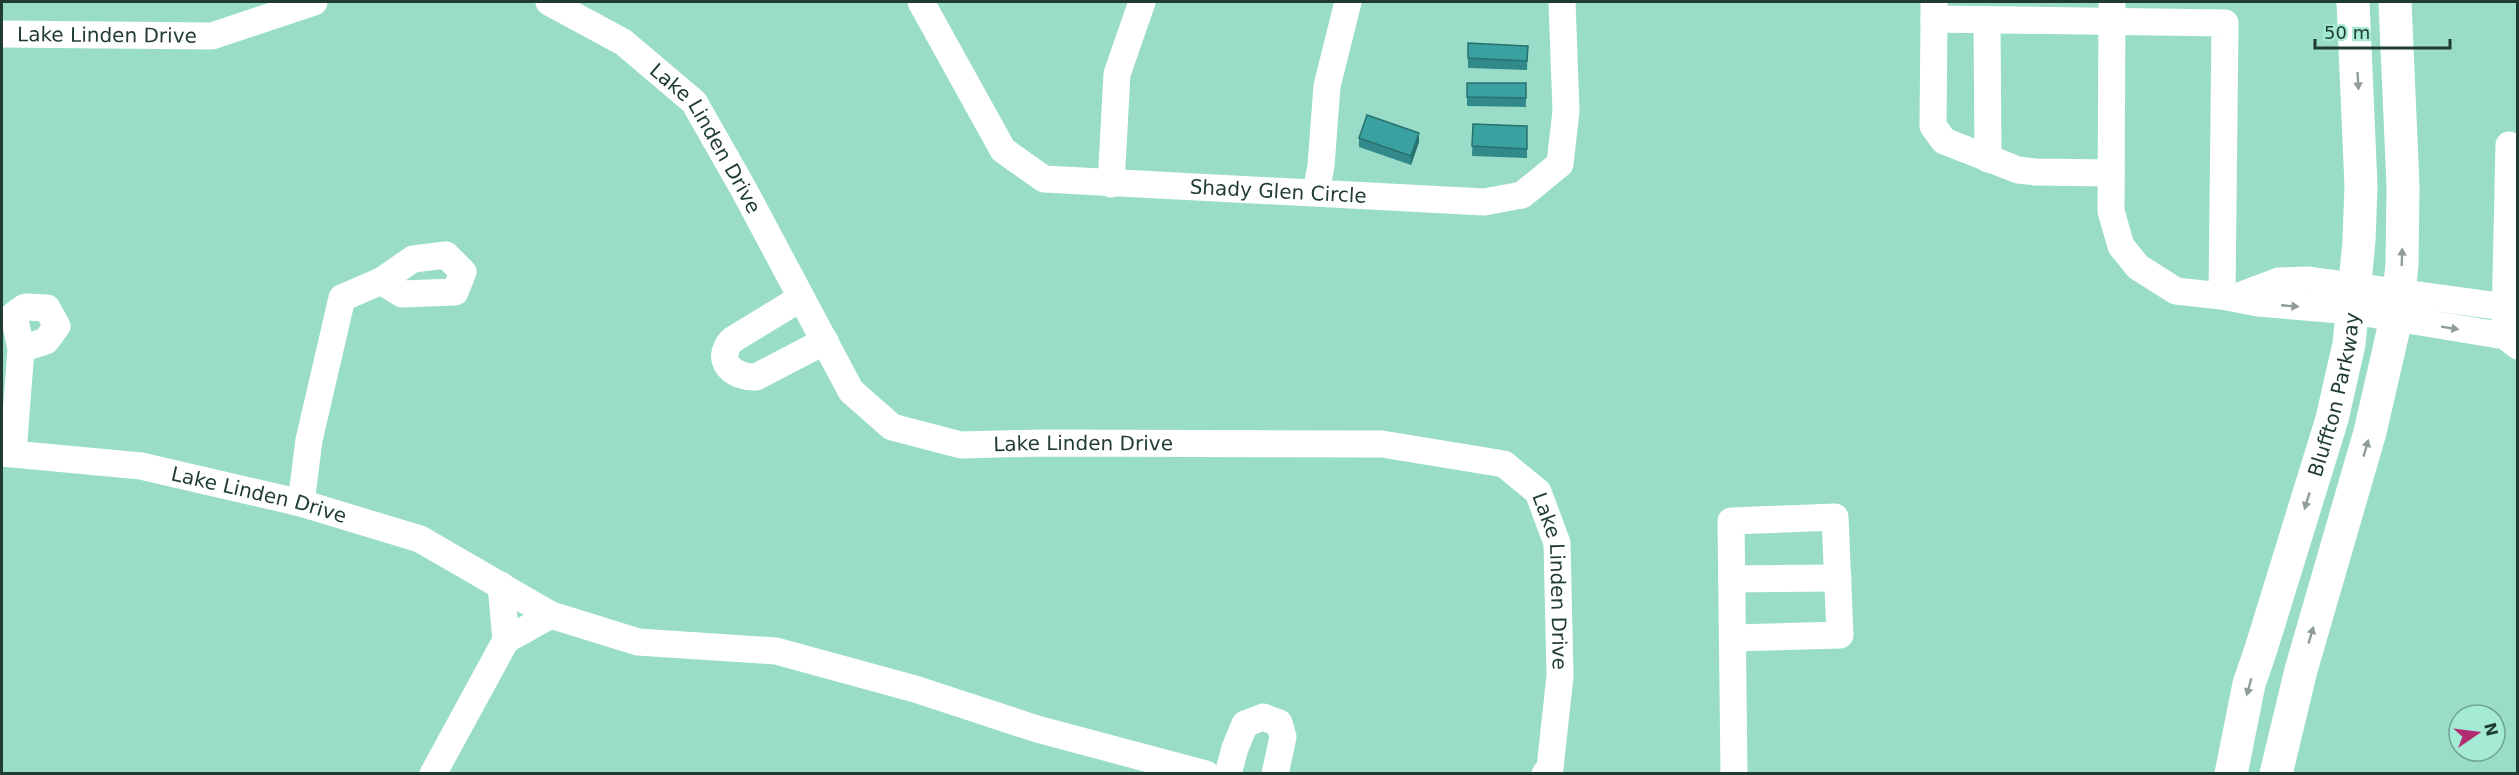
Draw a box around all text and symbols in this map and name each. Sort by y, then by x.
scale bar [2315,12,2450,50]
street label: Lake Linden Drive [17,22,197,48]
text: 50 m [2324,22,2370,43]
street label: Lake Linden Drive [645,58,766,217]
one-way arrow [2353,71,2362,90]
street label: Shady Glen Circle [1189,175,1367,208]
one-way arrow [2397,248,2406,267]
one-way arrow [2281,301,2300,311]
street label: Bluffton Parkway [2303,311,2364,480]
one-way arrow [2441,323,2460,332]
street label: Lake Linden Drive [993,431,1173,456]
one-way arrow [2362,439,2371,457]
street label: Lake Linden Drive [169,461,350,528]
street label: Lake Linden Drive [1527,489,1572,670]
one-way arrow [2302,492,2311,510]
one-way arrow [2307,626,2316,644]
one-way arrow [2243,677,2253,696]
north arrow [2447,703,2507,763]
text: N [2480,721,2502,738]

